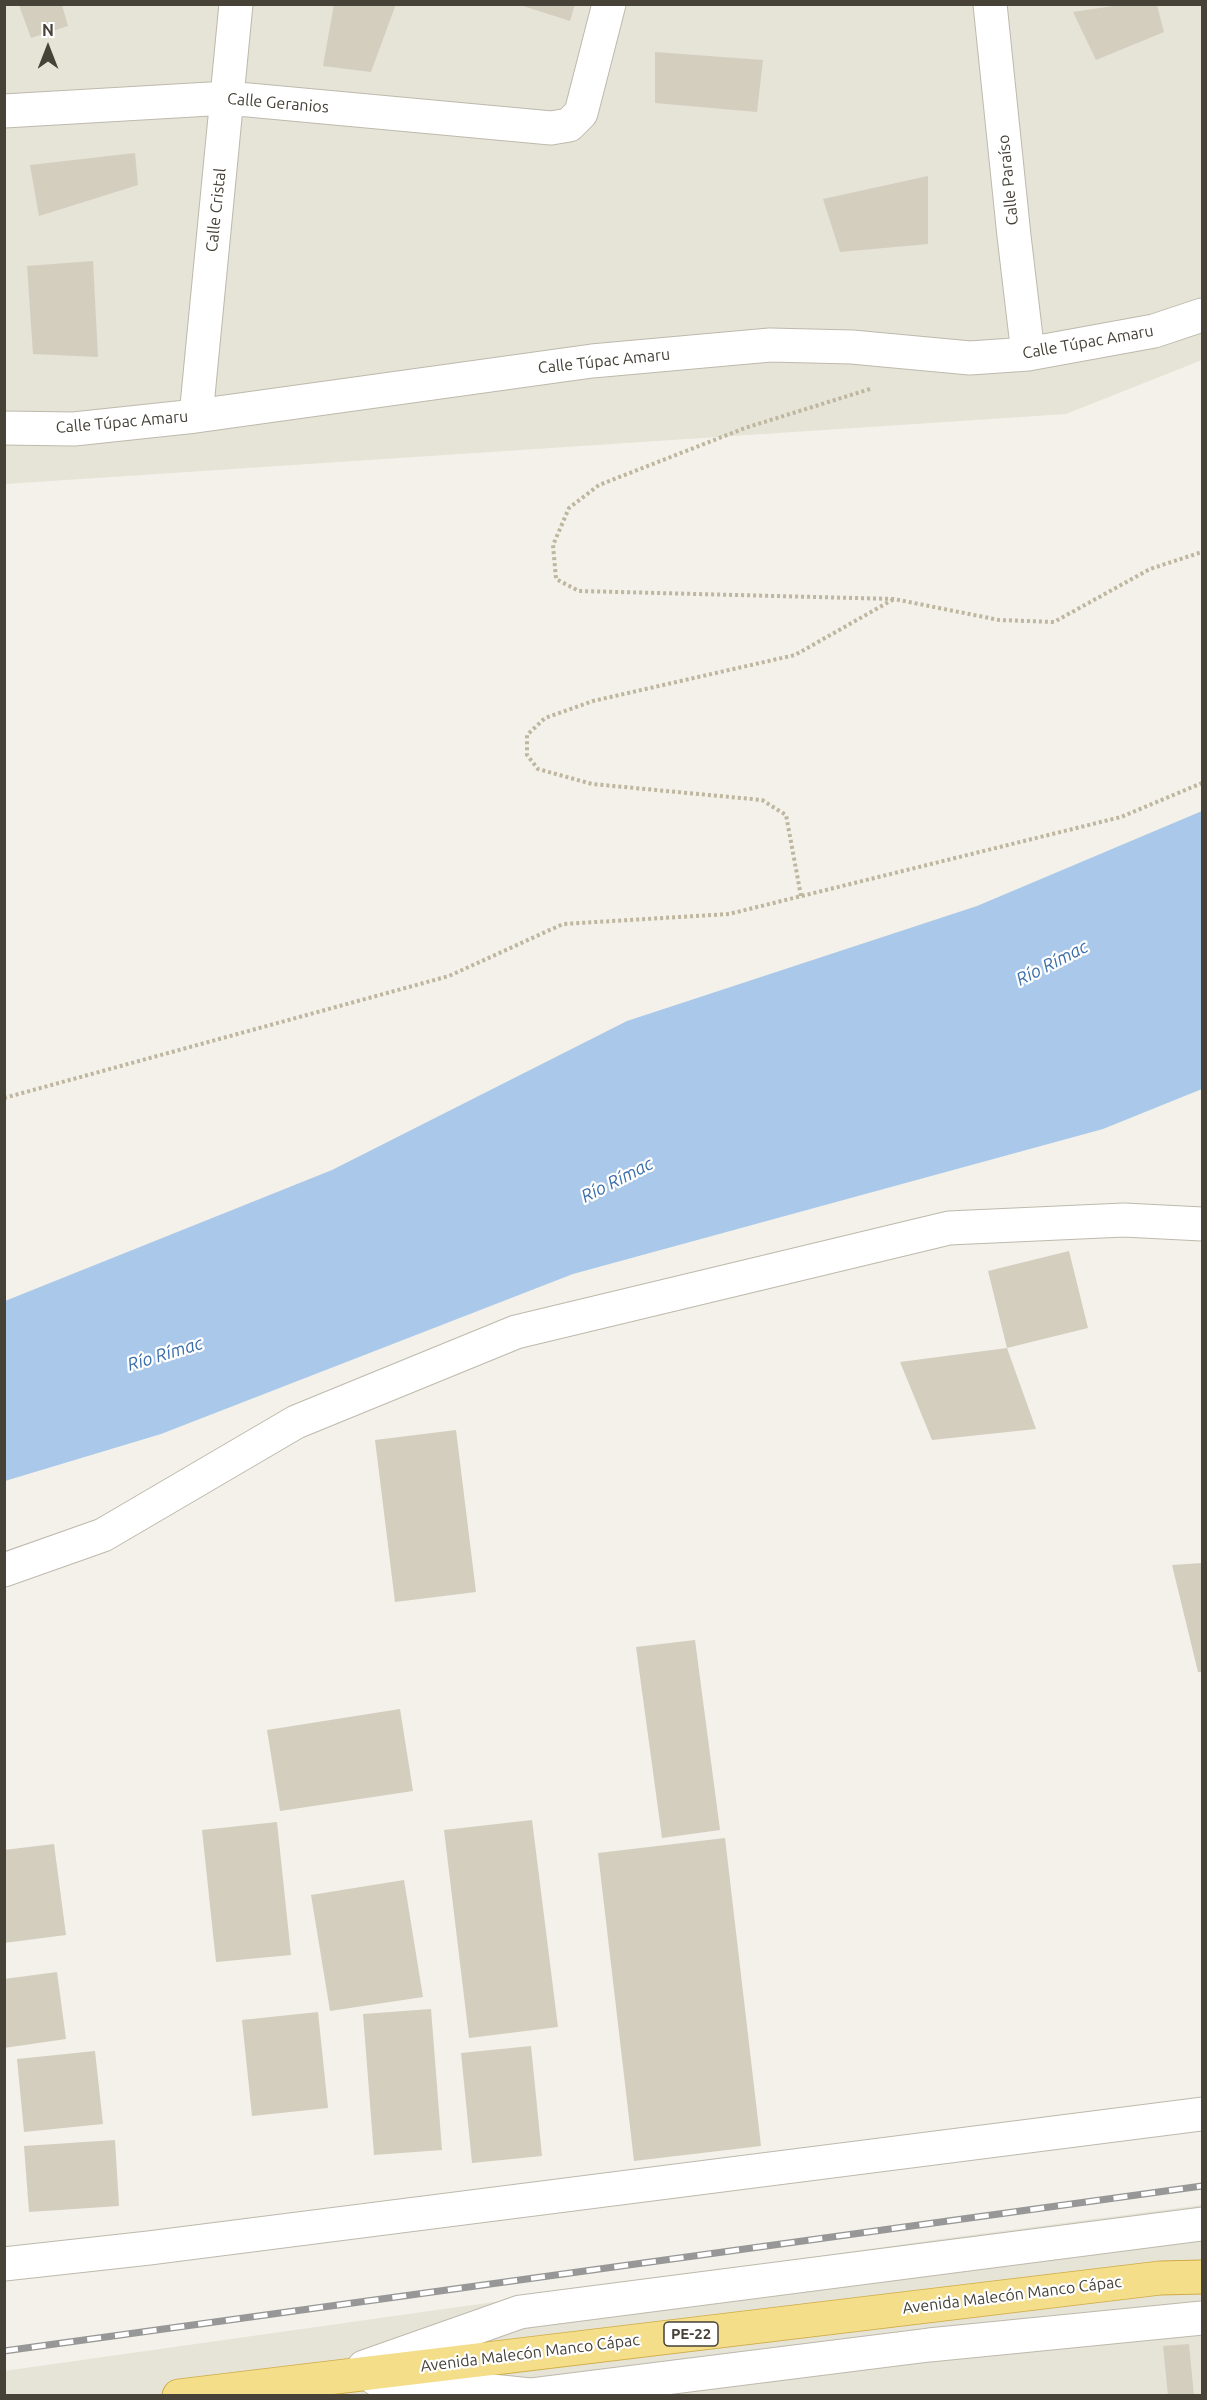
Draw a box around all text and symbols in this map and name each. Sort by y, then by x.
north arrow [18,18,78,78]
text: N [42,21,54,39]
street label: Calle Geranios [226,89,330,117]
street label: Calle Paraíso [994,134,1022,226]
street label: Calle Cristal [202,167,230,253]
street label: Calle Túpac Amaru [1021,321,1155,363]
street label: Calle Túpac Amaru [537,345,671,377]
street label: Calle Túpac Amaru [55,407,189,437]
water label: Río Rímac [1012,936,1092,990]
water label: Río Rímac [577,1153,657,1207]
water label: Río Rímac [125,1332,205,1376]
street label: Avenida Malecón Manco Cápac [901,2272,1123,2318]
road number: PE-22 [664,2322,718,2346]
street label: Avenida Malecón Manco Cápac [419,2330,641,2376]

